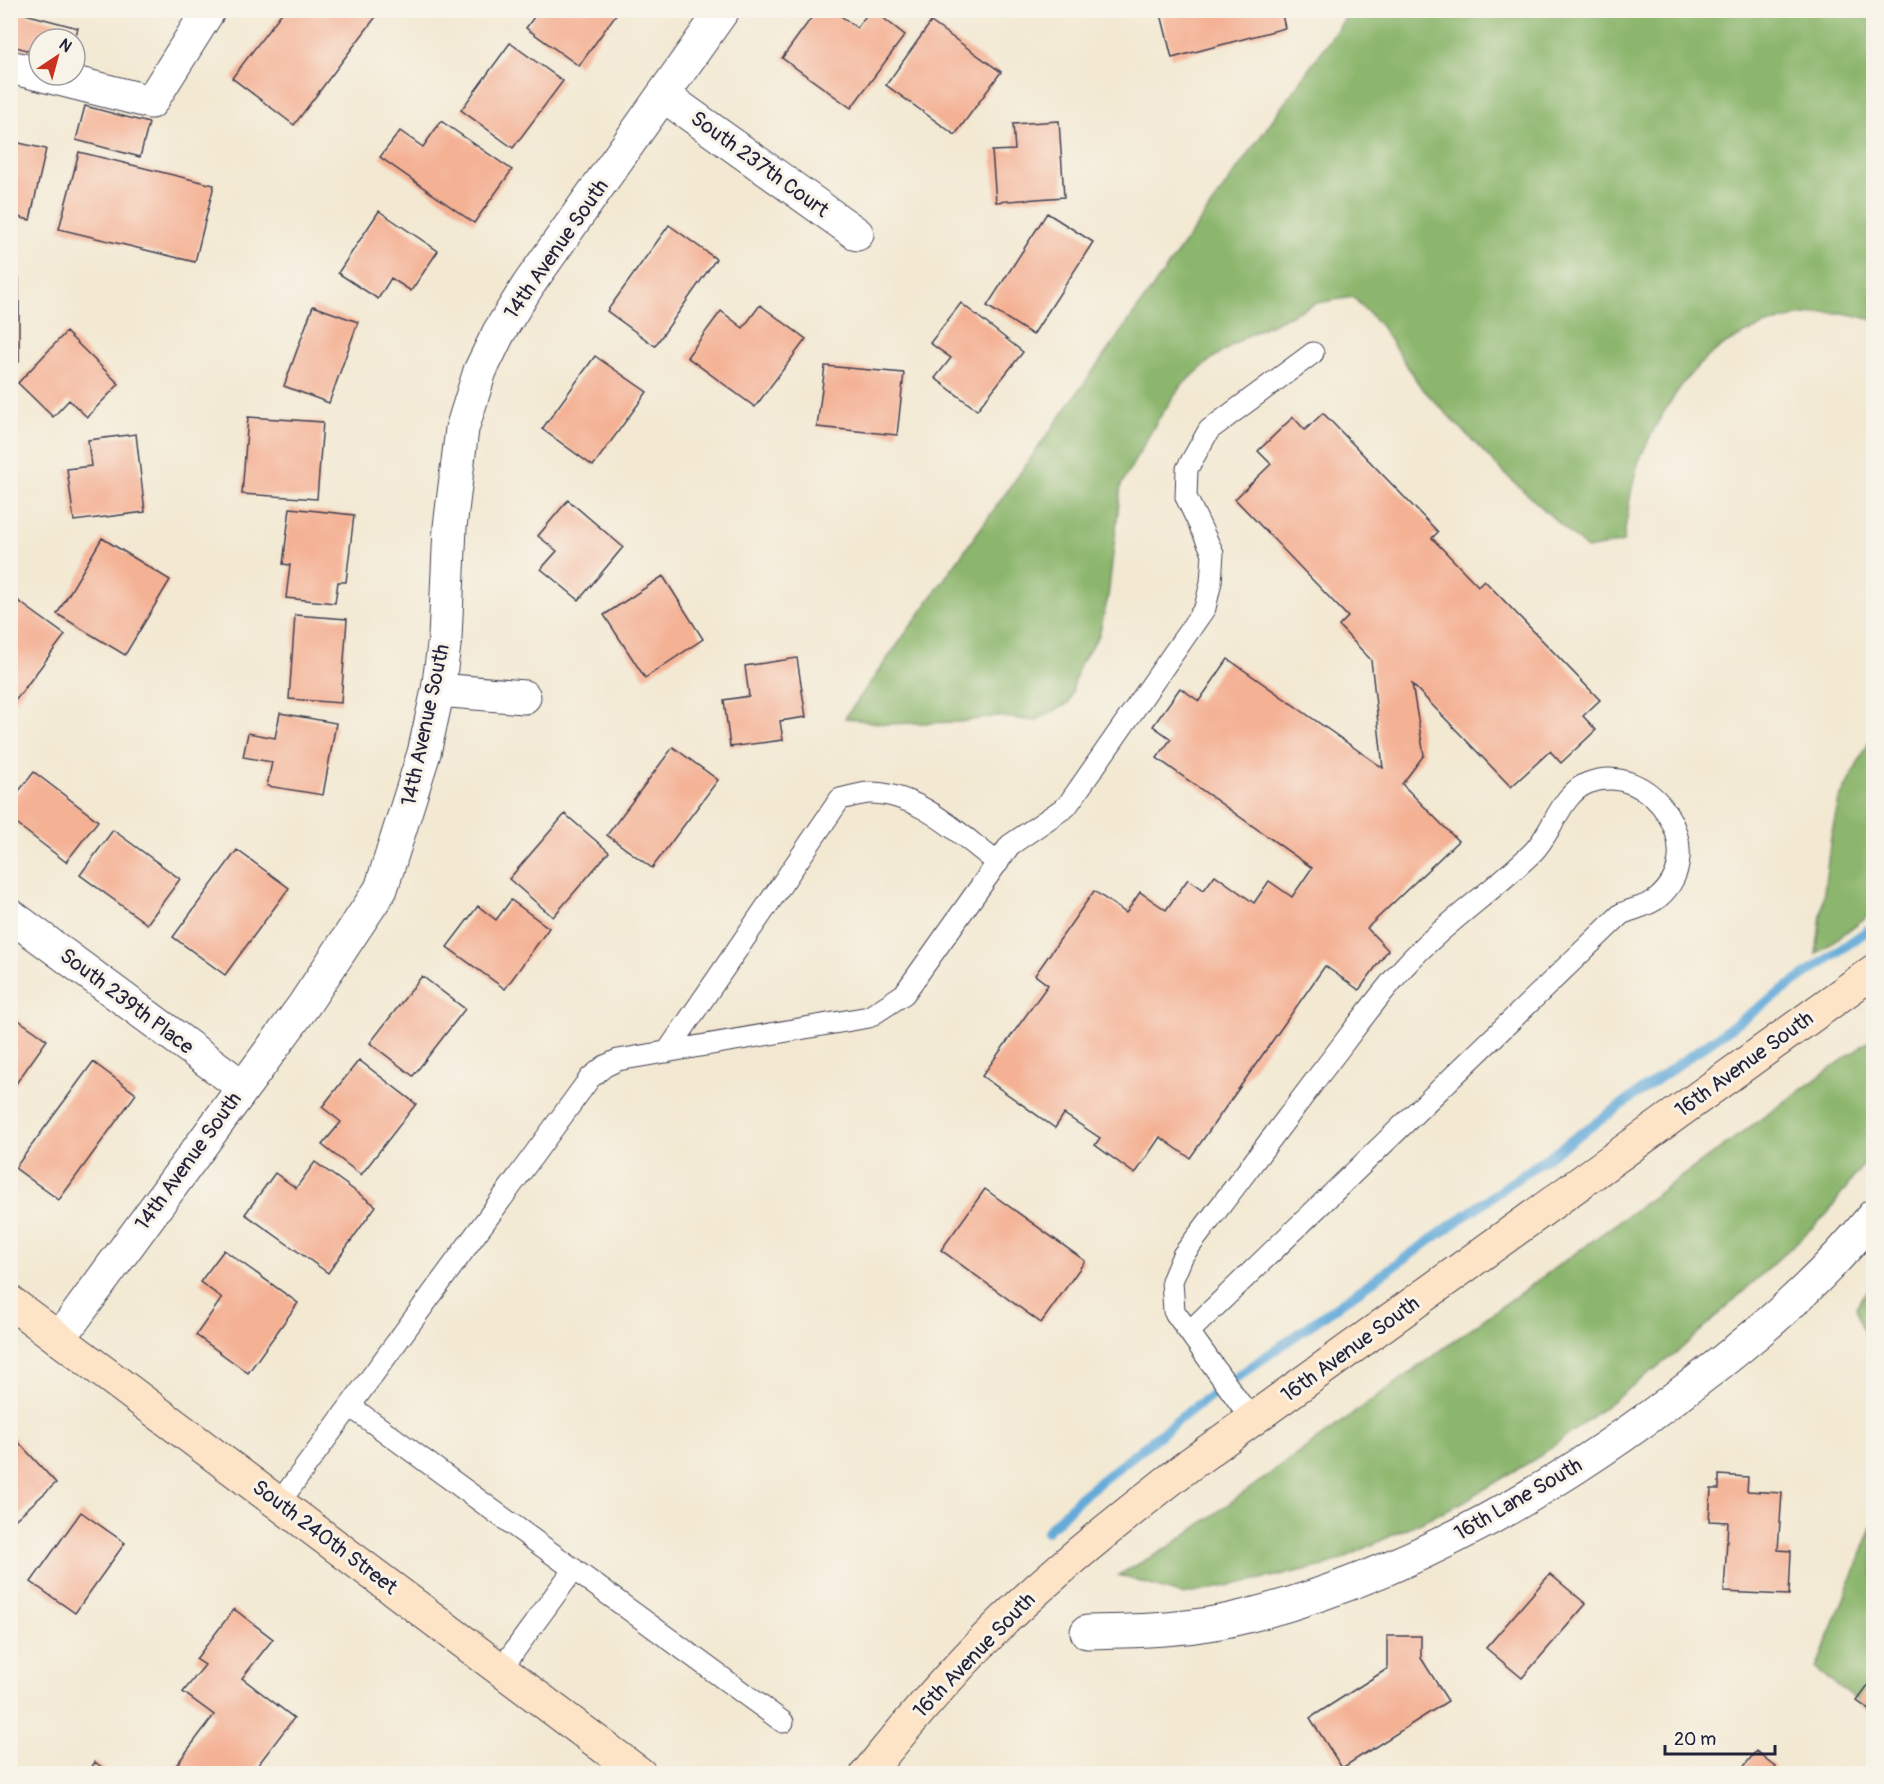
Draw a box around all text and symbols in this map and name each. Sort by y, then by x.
north arrow [27,27,87,87]
text: N [55,34,76,57]
street label: South 237th Court [685,105,835,224]
street label: 14th Avenue South [498,174,615,325]
street label: 14th Avenue South [395,642,456,808]
street label: South 239th Place [54,942,200,1061]
street label: 16th Avenue South [1670,1005,1819,1124]
street label: 14th Avenue South [129,1087,248,1236]
street label: 16th Avenue South [1276,1290,1425,1409]
street label: 16th Lane South [1449,1452,1587,1547]
street label: South 240th Street [247,1474,403,1601]
street label: 16th Avenue South [907,1587,1041,1724]
scale bar [1665,1718,1774,1756]
text: 20 m [1674,1728,1716,1751]

